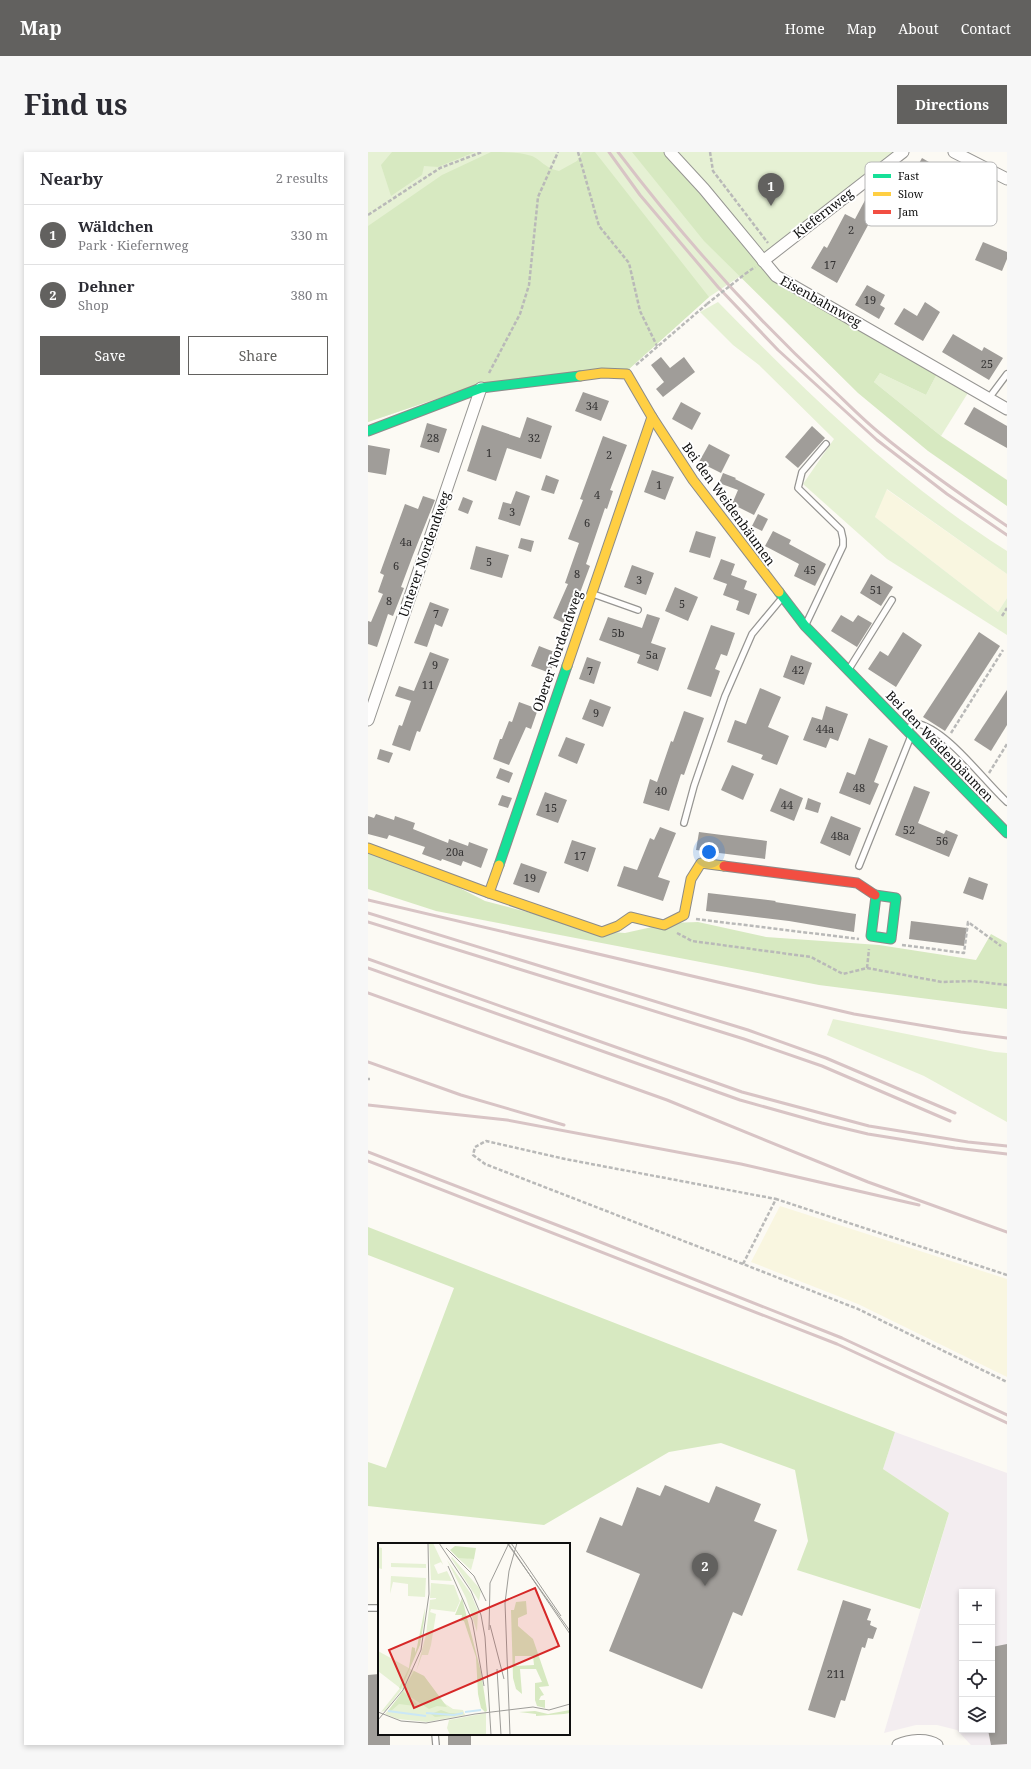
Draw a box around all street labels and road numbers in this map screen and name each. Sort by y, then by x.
street label: Kiefernweg [789,184,857,242]
street label: Eisenbahnweg [777,271,865,331]
street label: Bei den Weidenbäumen [678,439,780,570]
street label: Unterer Nordendweg [394,489,454,619]
street label: Oberer Nordendweg [528,588,586,714]
street label: Bei den Weidenbäumen [882,686,998,806]

